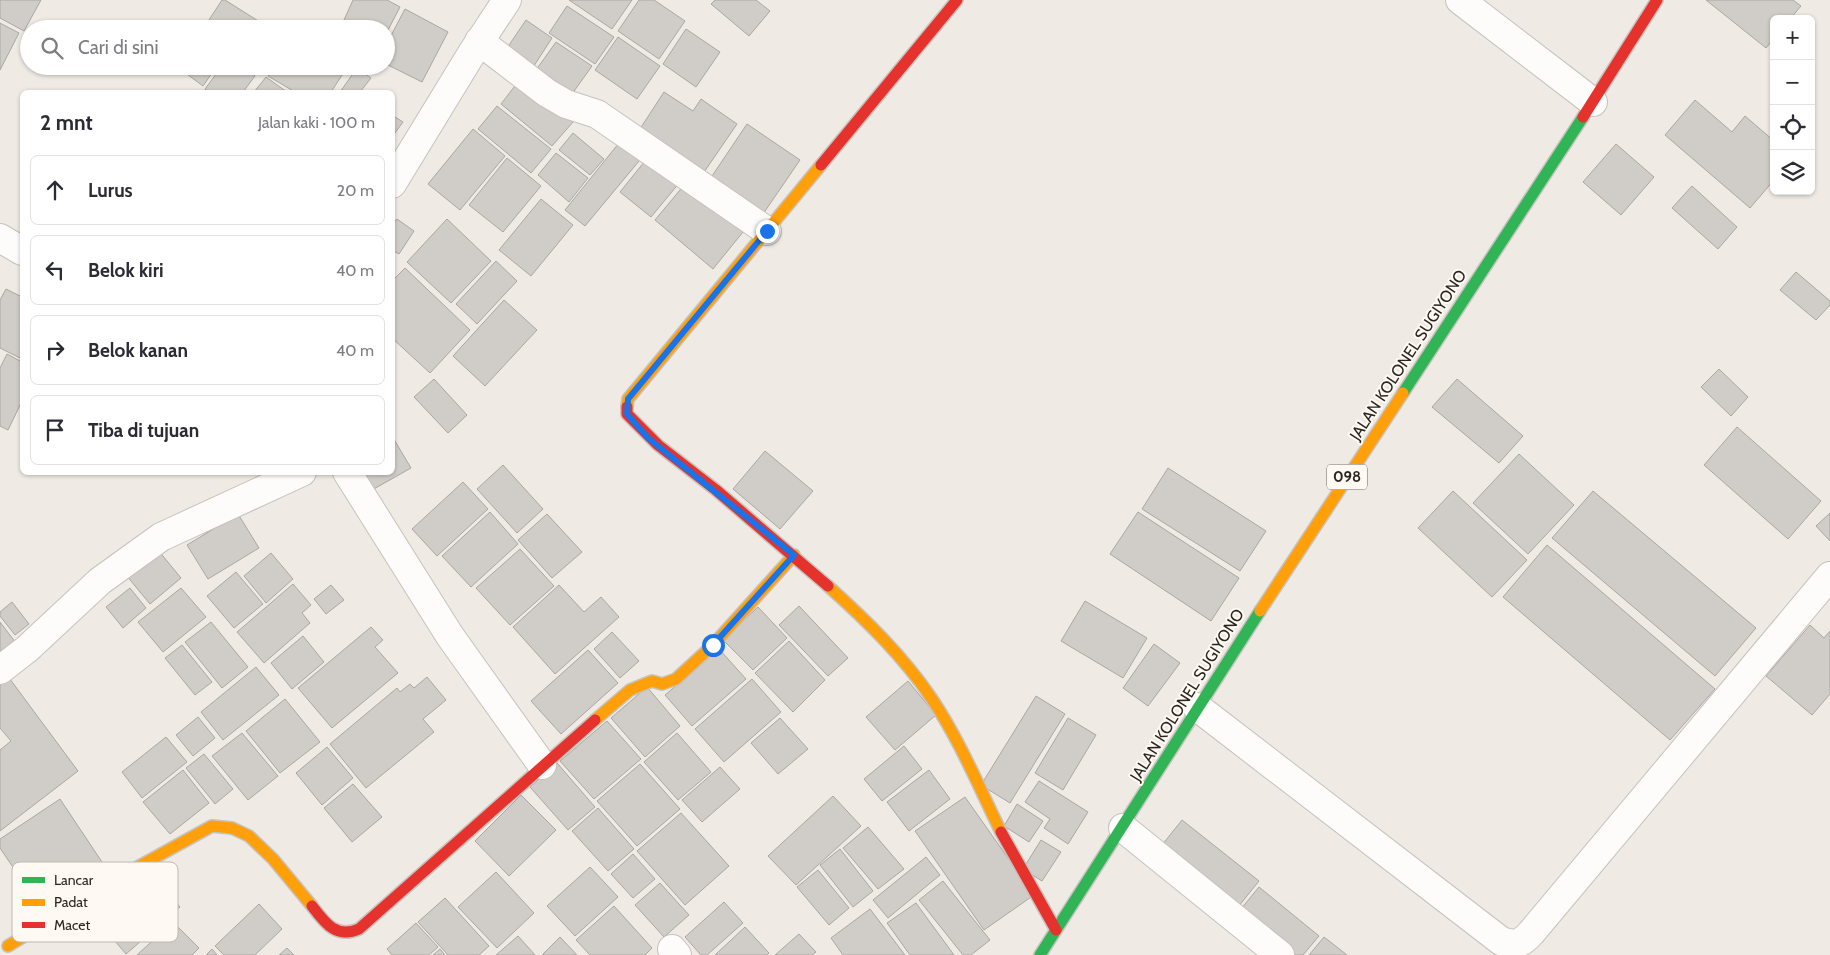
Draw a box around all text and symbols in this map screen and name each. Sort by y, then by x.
map controls [1770,15,1815,195]
button: + [1770,15,1815,60]
search box [20,20,395,75]
icon: search [38,34,66,62]
text: Cari di sini [78,36,159,59]
button: − [1770,60,1815,105]
button: locate [1770,105,1815,150]
text: 2 mnt [40,110,93,135]
text: Jalan kaki · 100 m [258,113,375,132]
button: layers [1770,150,1815,195]
icon: ahead [41,176,69,204]
text: Lurus [88,179,133,202]
text: 20 m [337,181,374,200]
route end [756,220,779,243]
icon: left [41,256,69,284]
text: Belok kiri [88,259,164,282]
text: 40 m [336,261,374,280]
street label: JALAN KOLONEL SUGIYONO [1345,266,1470,445]
icon: right [41,336,69,364]
text: Belok kanan [88,339,188,362]
text: 40 m [336,341,374,360]
icon: arrive [41,416,69,444]
text: Tiba di tujuan [88,419,199,442]
road number: 098 [1327,464,1367,490]
street label: JALAN KOLONEL SUGIYONO [1126,605,1248,786]
route start [702,634,725,657]
legend [12,862,178,942]
text: Lancar [54,871,94,889]
text: Padat [54,893,88,911]
text: Macet [54,916,90,934]

